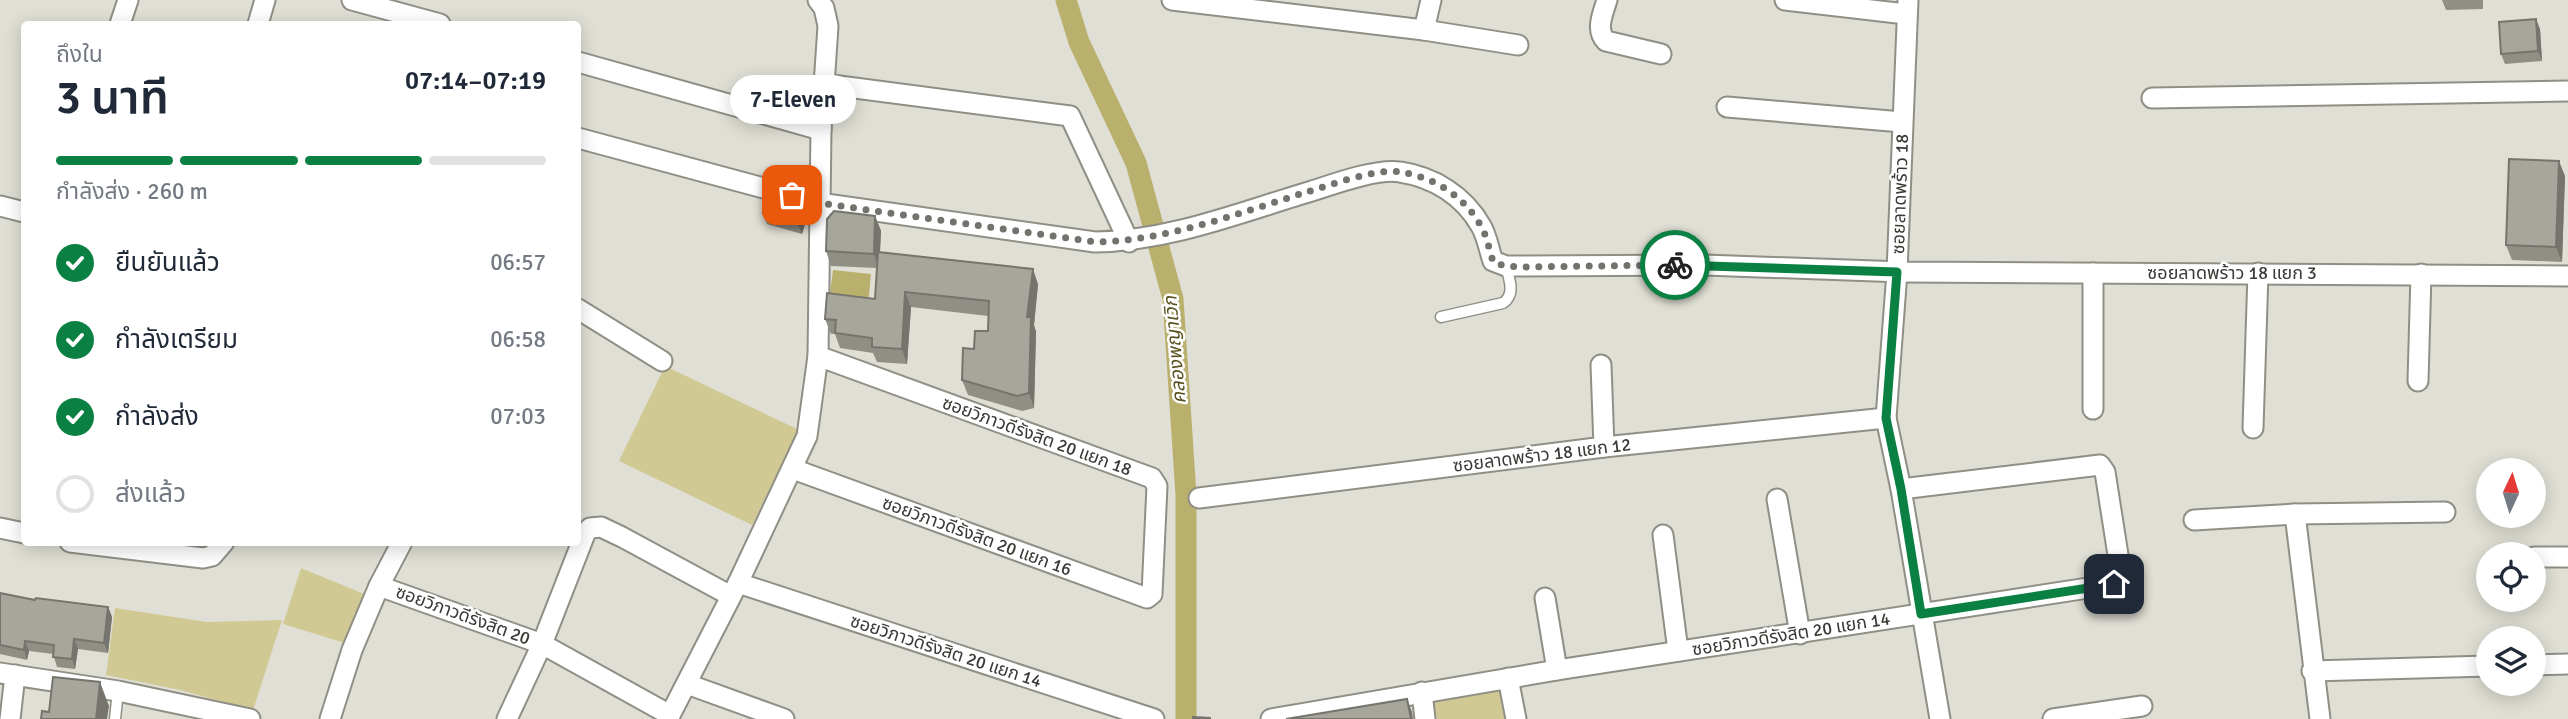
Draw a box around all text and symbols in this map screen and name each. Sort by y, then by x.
text: ถึงใน [56,40,103,69]
text: 07:14–07:19 [405,65,546,97]
text: 3 นาที [56,70,169,126]
callout: 7-Eleven [729,76,855,125]
text: 7-Eleven [750,85,836,114]
street label: ซอยลาดพร้าว 18 [1887,133,1913,255]
pin [762,165,822,225]
icon: bag [773,176,811,214]
text: กำลังส่ง · 260 m [56,177,208,206]
courier [1640,230,1710,300]
icon: check [56,244,94,282]
icon: bike [1656,246,1694,284]
text: ยืนยันแล้ว [115,247,220,279]
text: 06:57 [490,248,546,277]
street label: ซอยลาดพร้าว 18 แยก 3 [2147,262,2317,284]
water label: คลองพญาเวิก [1158,295,1192,405]
icon: check [56,321,94,359]
text: กำลังเตรียม [115,324,238,356]
text: 06:58 [490,325,546,354]
street label: ซอยวิภาวดีรังสิต 20 แยก 18 [939,391,1135,481]
icon: check [56,398,94,436]
text: กำลังส่ง [115,401,199,433]
text: 07:03 [490,402,546,431]
street label: ซอยลาดพร้าว 18 แยก 12 [1452,433,1632,477]
north arrow [2476,458,2546,528]
map controls [2476,458,2546,696]
text: ส่งแล้ว [115,478,186,510]
street label: ซอยวิภาวดีรังสิต 20 แยก 16 [879,491,1075,581]
button: locate [2476,542,2546,612]
pin [2084,554,2144,614]
icon: home [2095,565,2133,603]
street label: ซอยวิภาวดีรังสิต 20 [393,580,533,650]
street label: ซอยวิภาวดีรังสิต 20 แยก 14 [1690,607,1892,661]
street label: ซอยวิภาวดีรังสิต 20 แยก 14 [847,610,1045,692]
button: layers [2476,626,2546,696]

